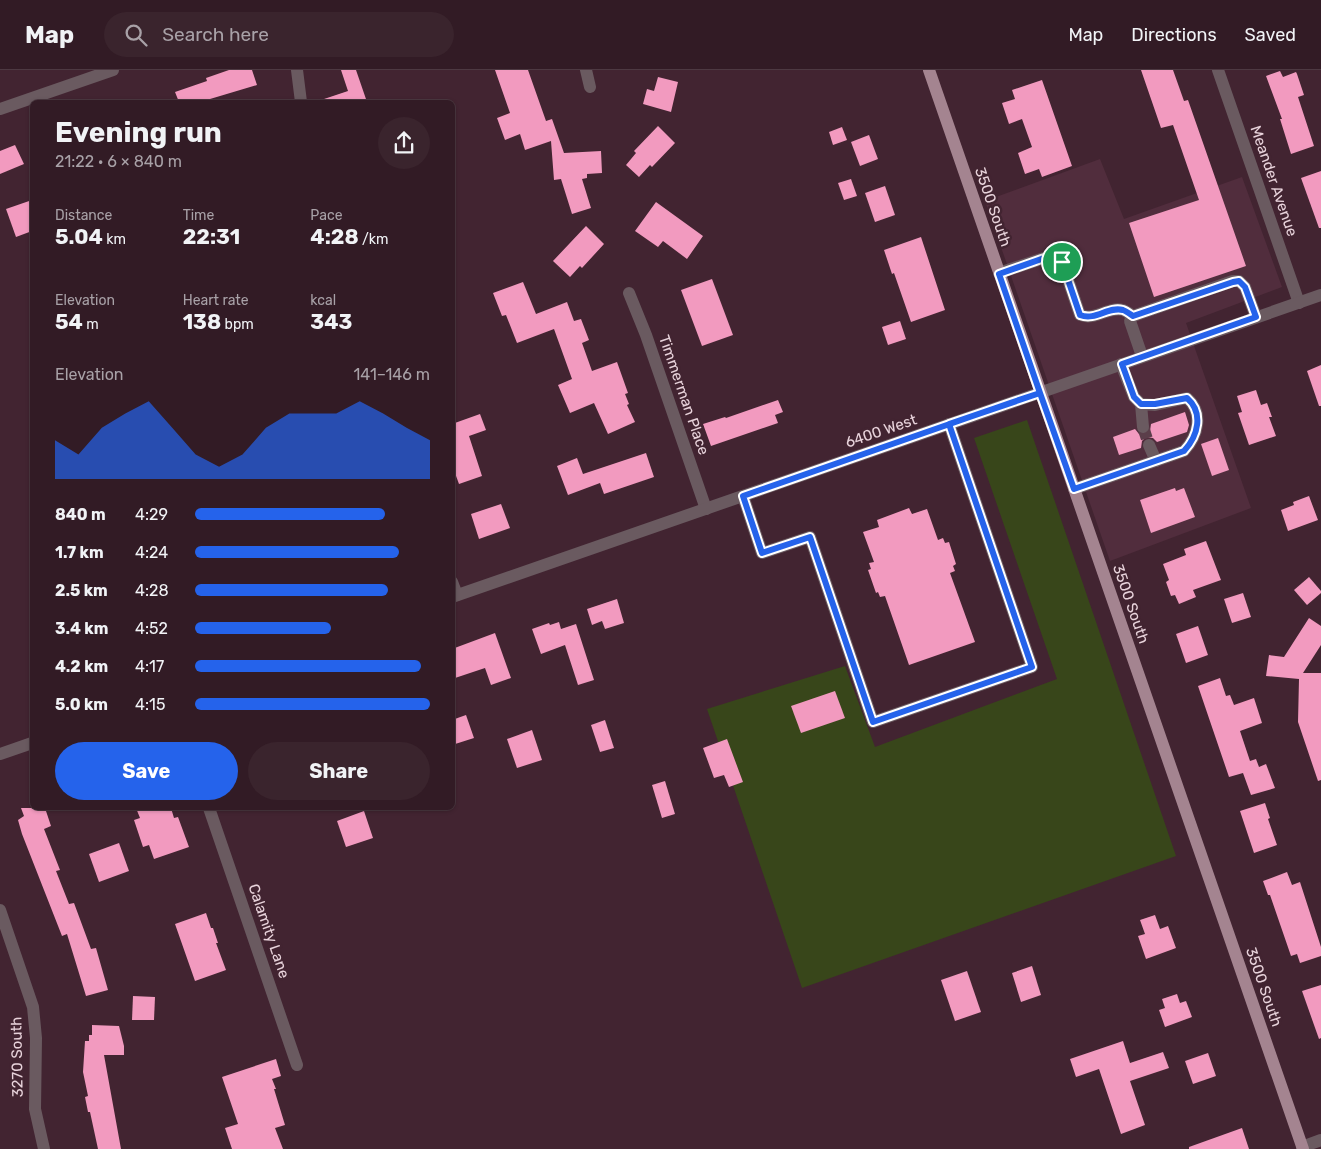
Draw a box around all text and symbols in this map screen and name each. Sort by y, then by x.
search box [104,12,454,57]
text: Map [25,21,74,49]
icon: search [122,21,150,49]
text: Search here [162,23,269,46]
text: Map [1068,24,1103,46]
text: Directions [1131,24,1217,46]
text: Saved [1245,24,1296,46]
text: Evening run [55,116,222,149]
button: share [378,117,430,169]
street label: Meander Avenue [1247,123,1301,239]
text: 21:22 · 6 × 840 m [55,152,182,171]
street label: 3500 South [971,165,1015,249]
text: Distance [55,207,112,224]
text: Time [183,207,214,224]
text: Pace [310,207,342,224]
text: 5.04 [55,224,103,249]
text: 22:31 [183,224,240,249]
text: 4:28 [310,224,359,249]
text: km [103,231,126,248]
text: /km [359,231,389,248]
pin [1041,241,1083,283]
icon: arrive [1048,248,1076,276]
text: Elevation [55,292,115,309]
text: Heart rate [183,292,249,309]
text: kcal [310,292,336,309]
text: 54 [55,309,83,334]
text: 138 [183,309,221,334]
text: 343 [310,309,352,334]
text: m [83,316,99,333]
text: bpm [221,316,254,333]
street label: Timmerman Place [655,333,713,457]
text: Elevation [55,365,124,384]
text: 141–146 m [354,365,430,384]
street label: 6400 West [843,410,919,452]
text: 840 m [55,505,106,524]
text: 4:29 [135,505,168,524]
text: 1.7 km [55,543,104,562]
text: 4:24 [135,543,168,562]
street label: 3500 South [1109,562,1153,646]
text: 2.5 km [55,581,108,600]
text: 4:28 [135,581,169,600]
text: 3.4 km [55,619,108,638]
text: 4:52 [135,619,168,638]
text: 4.2 km [55,657,108,676]
text: 4:17 [135,657,164,676]
text: 5.0 km [55,695,108,714]
text: 4:15 [135,695,165,714]
button: Save [55,742,238,800]
button: Share [248,742,430,800]
street label: Calamity Lane [244,881,294,981]
street label: 3500 South [1242,945,1286,1029]
street label: 3270 South [7,1017,27,1097]

